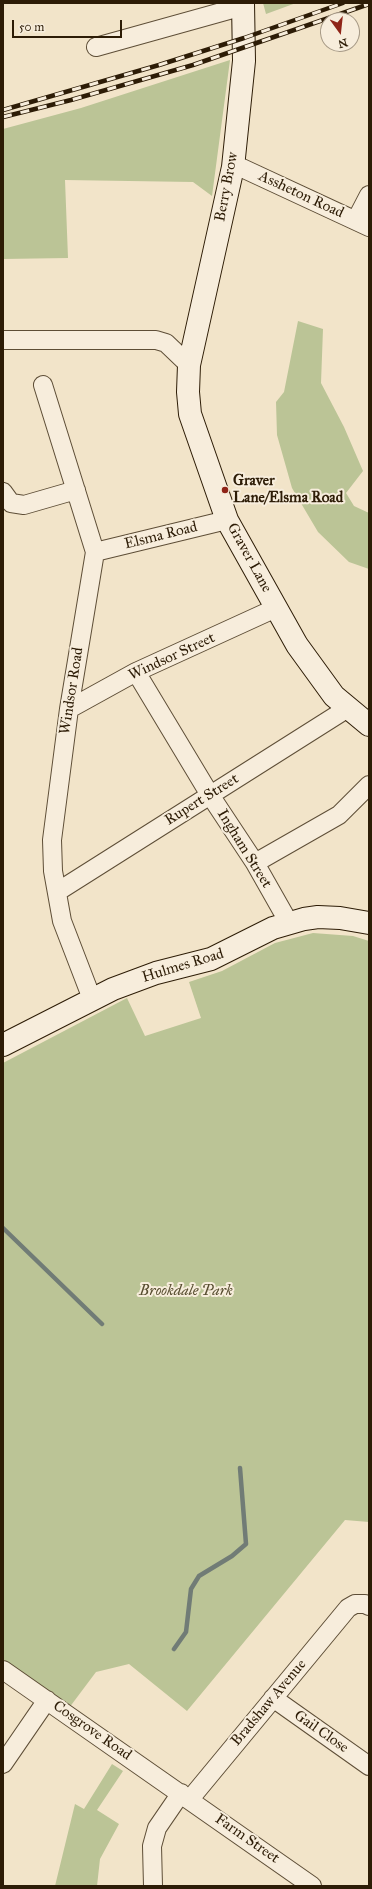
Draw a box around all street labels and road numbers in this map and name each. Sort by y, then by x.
street label: Berry Brow [211,151,243,223]
street label: Assheton Road [256,167,346,223]
street label: Elsma Road [123,518,199,554]
street label: Graver Lane [223,520,275,596]
street label: Windsor Street [126,629,218,685]
street label: Windsor Road [56,646,88,736]
street label: Rupert Street [162,770,242,830]
street label: Ingham Street [213,806,275,892]
street label: Hulmes Road [140,945,226,987]
street label: Bradshaw Avenue [228,1656,310,1750]
street label: Cosgrove Road [49,1697,135,1765]
street label: Gail Close [290,1707,352,1757]
street label: Farm Street [211,1810,283,1868]

